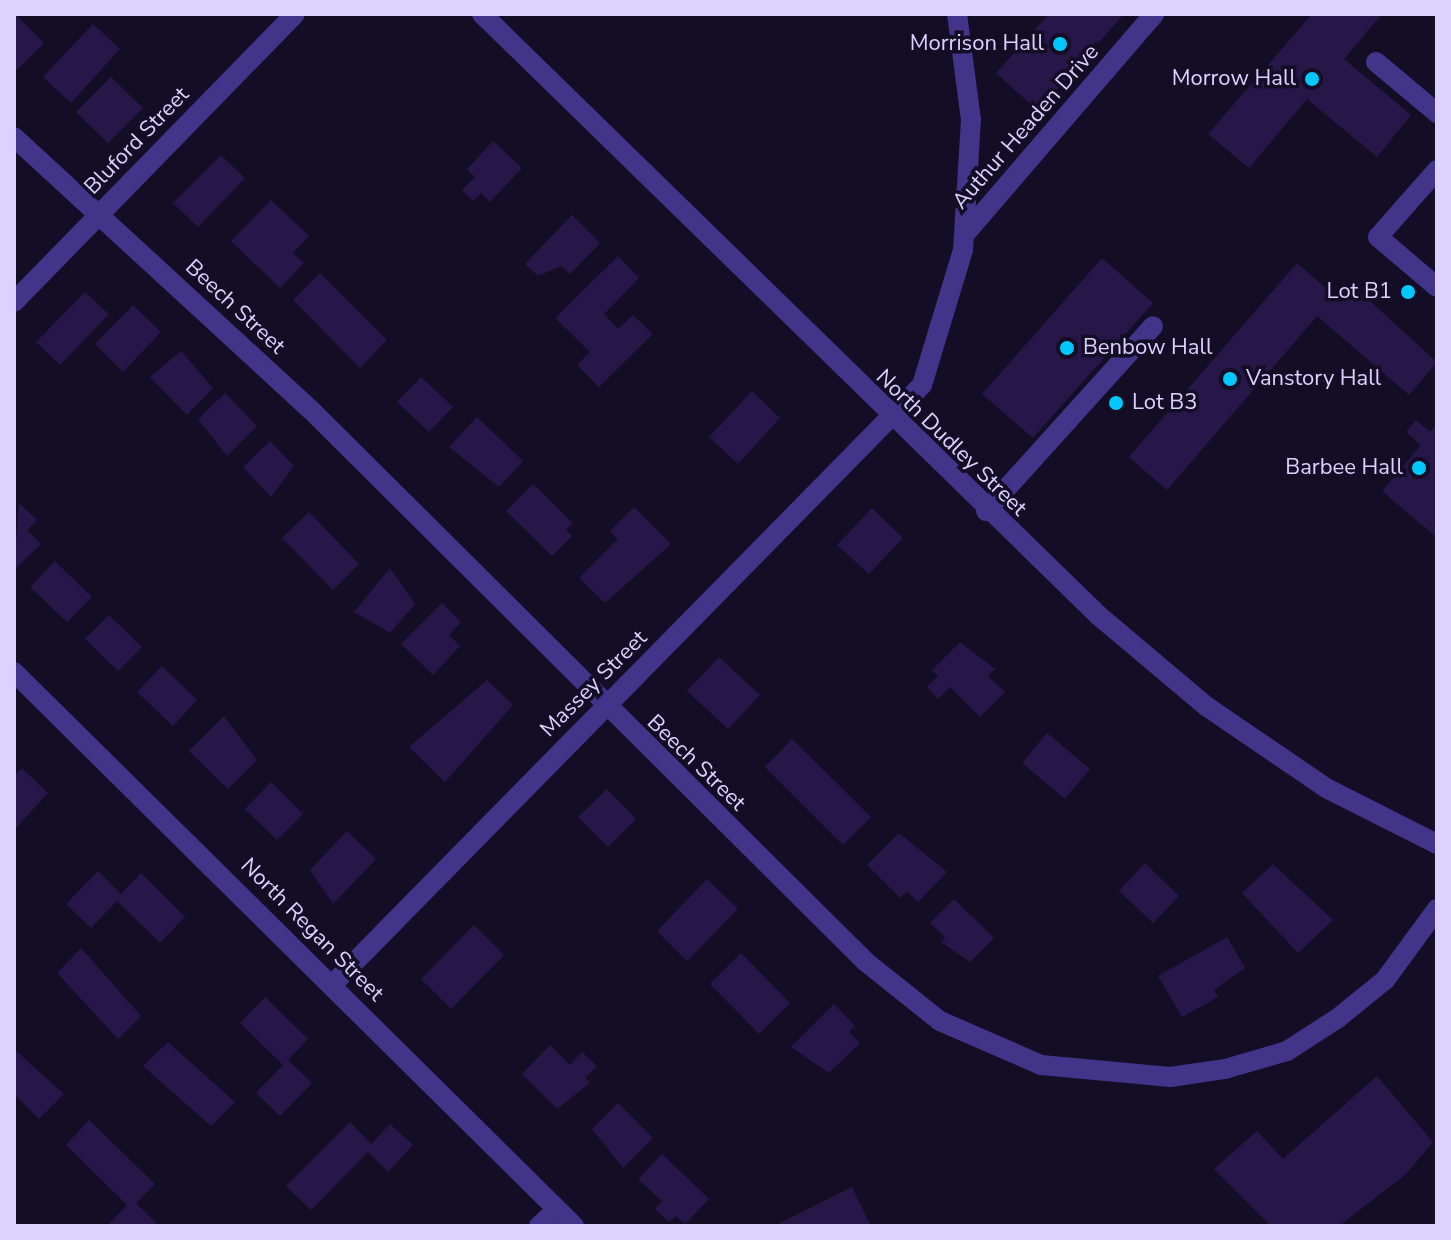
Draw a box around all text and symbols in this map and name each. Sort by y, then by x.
place label: Morrison Hall [910,31,1044,57]
marker: Morrison Hall [1051,35,1069,53]
street label: Authur Headen Drive [947,39,1105,215]
place label: Morrow Hall [1172,66,1296,92]
marker: Morrow Hall [1303,70,1321,88]
street label: Bluford Street [79,82,195,200]
street label: Beech Street [180,254,290,360]
place label: Lot B1 [1327,279,1392,305]
marker: Lot B1 [1399,283,1417,301]
place label: Benbow Hall [1083,335,1213,361]
marker: Benbow Hall [1058,339,1076,357]
street label: North Dudley Street [870,364,1032,522]
place label: Vanstory Hall [1246,366,1381,392]
marker: Vanstory Hall [1221,370,1239,388]
place label: Lot B3 [1132,390,1197,416]
marker: Lot B3 [1107,394,1125,412]
place label: Barbee Hall [1285,455,1403,481]
marker: Barbee Hall [1410,459,1428,477]
street label: Massey Street [535,625,653,743]
street label: Beech Street [641,710,751,816]
street label: North Regan Street [235,853,389,1007]

